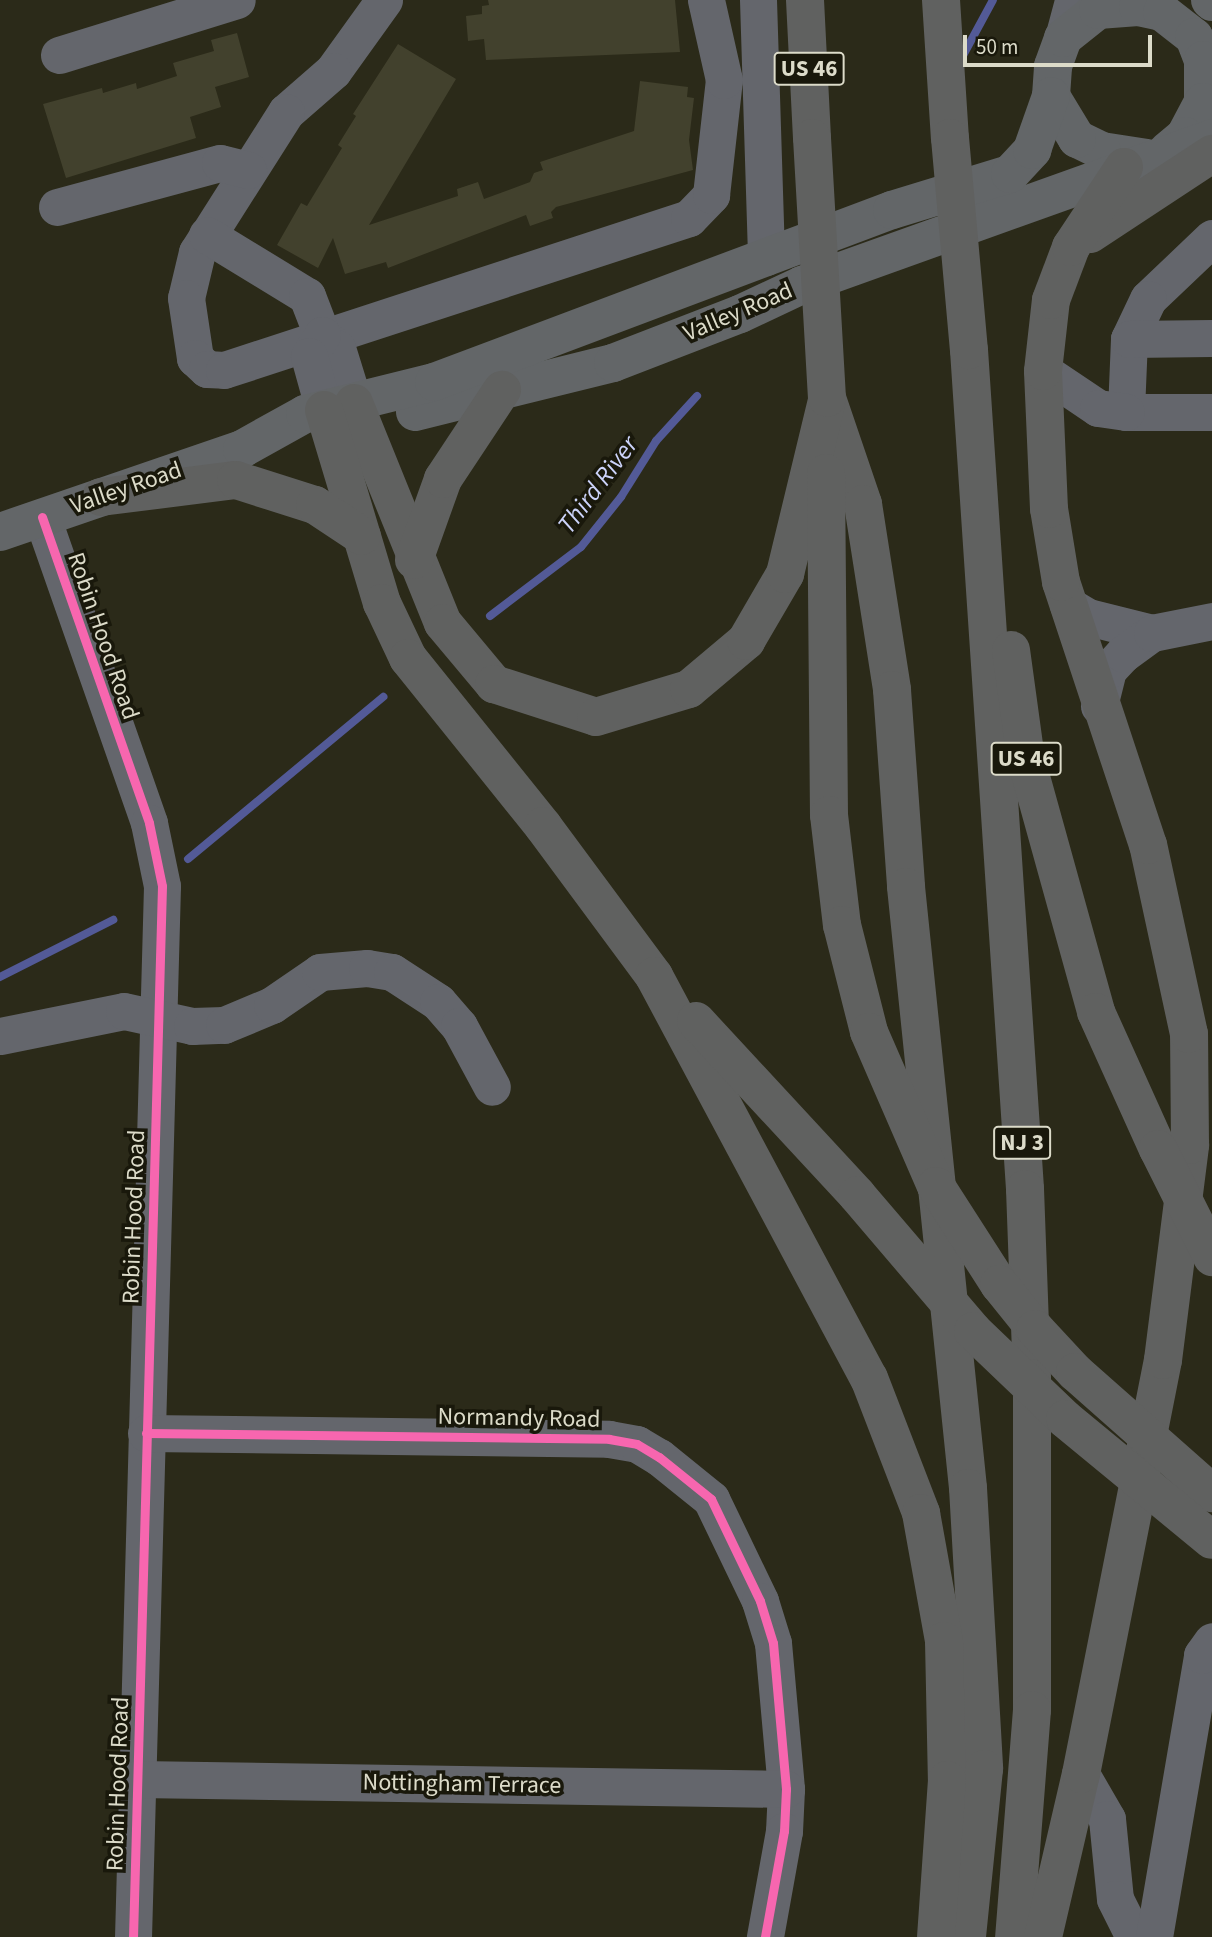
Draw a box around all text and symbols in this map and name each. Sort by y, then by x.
scale bar [967,21,1156,65]
text: 50 m [976,32,1018,62]
road number: US 46 [772,50,846,88]
street label: Valley Road [679,276,797,348]
water label: Third River [551,430,645,540]
street label: Valley Road [67,456,185,520]
street label: Robin Hood Road [61,549,145,723]
road number: US 46 [989,740,1063,778]
road number: NJ 3 [992,1124,1052,1162]
street label: Robin Hood Road [117,1129,151,1305]
street label: Normandy Road [437,1402,601,1434]
street label: Robin Hood Road [101,1696,135,1872]
street label: Nottingham Terrace [362,1768,562,1800]

